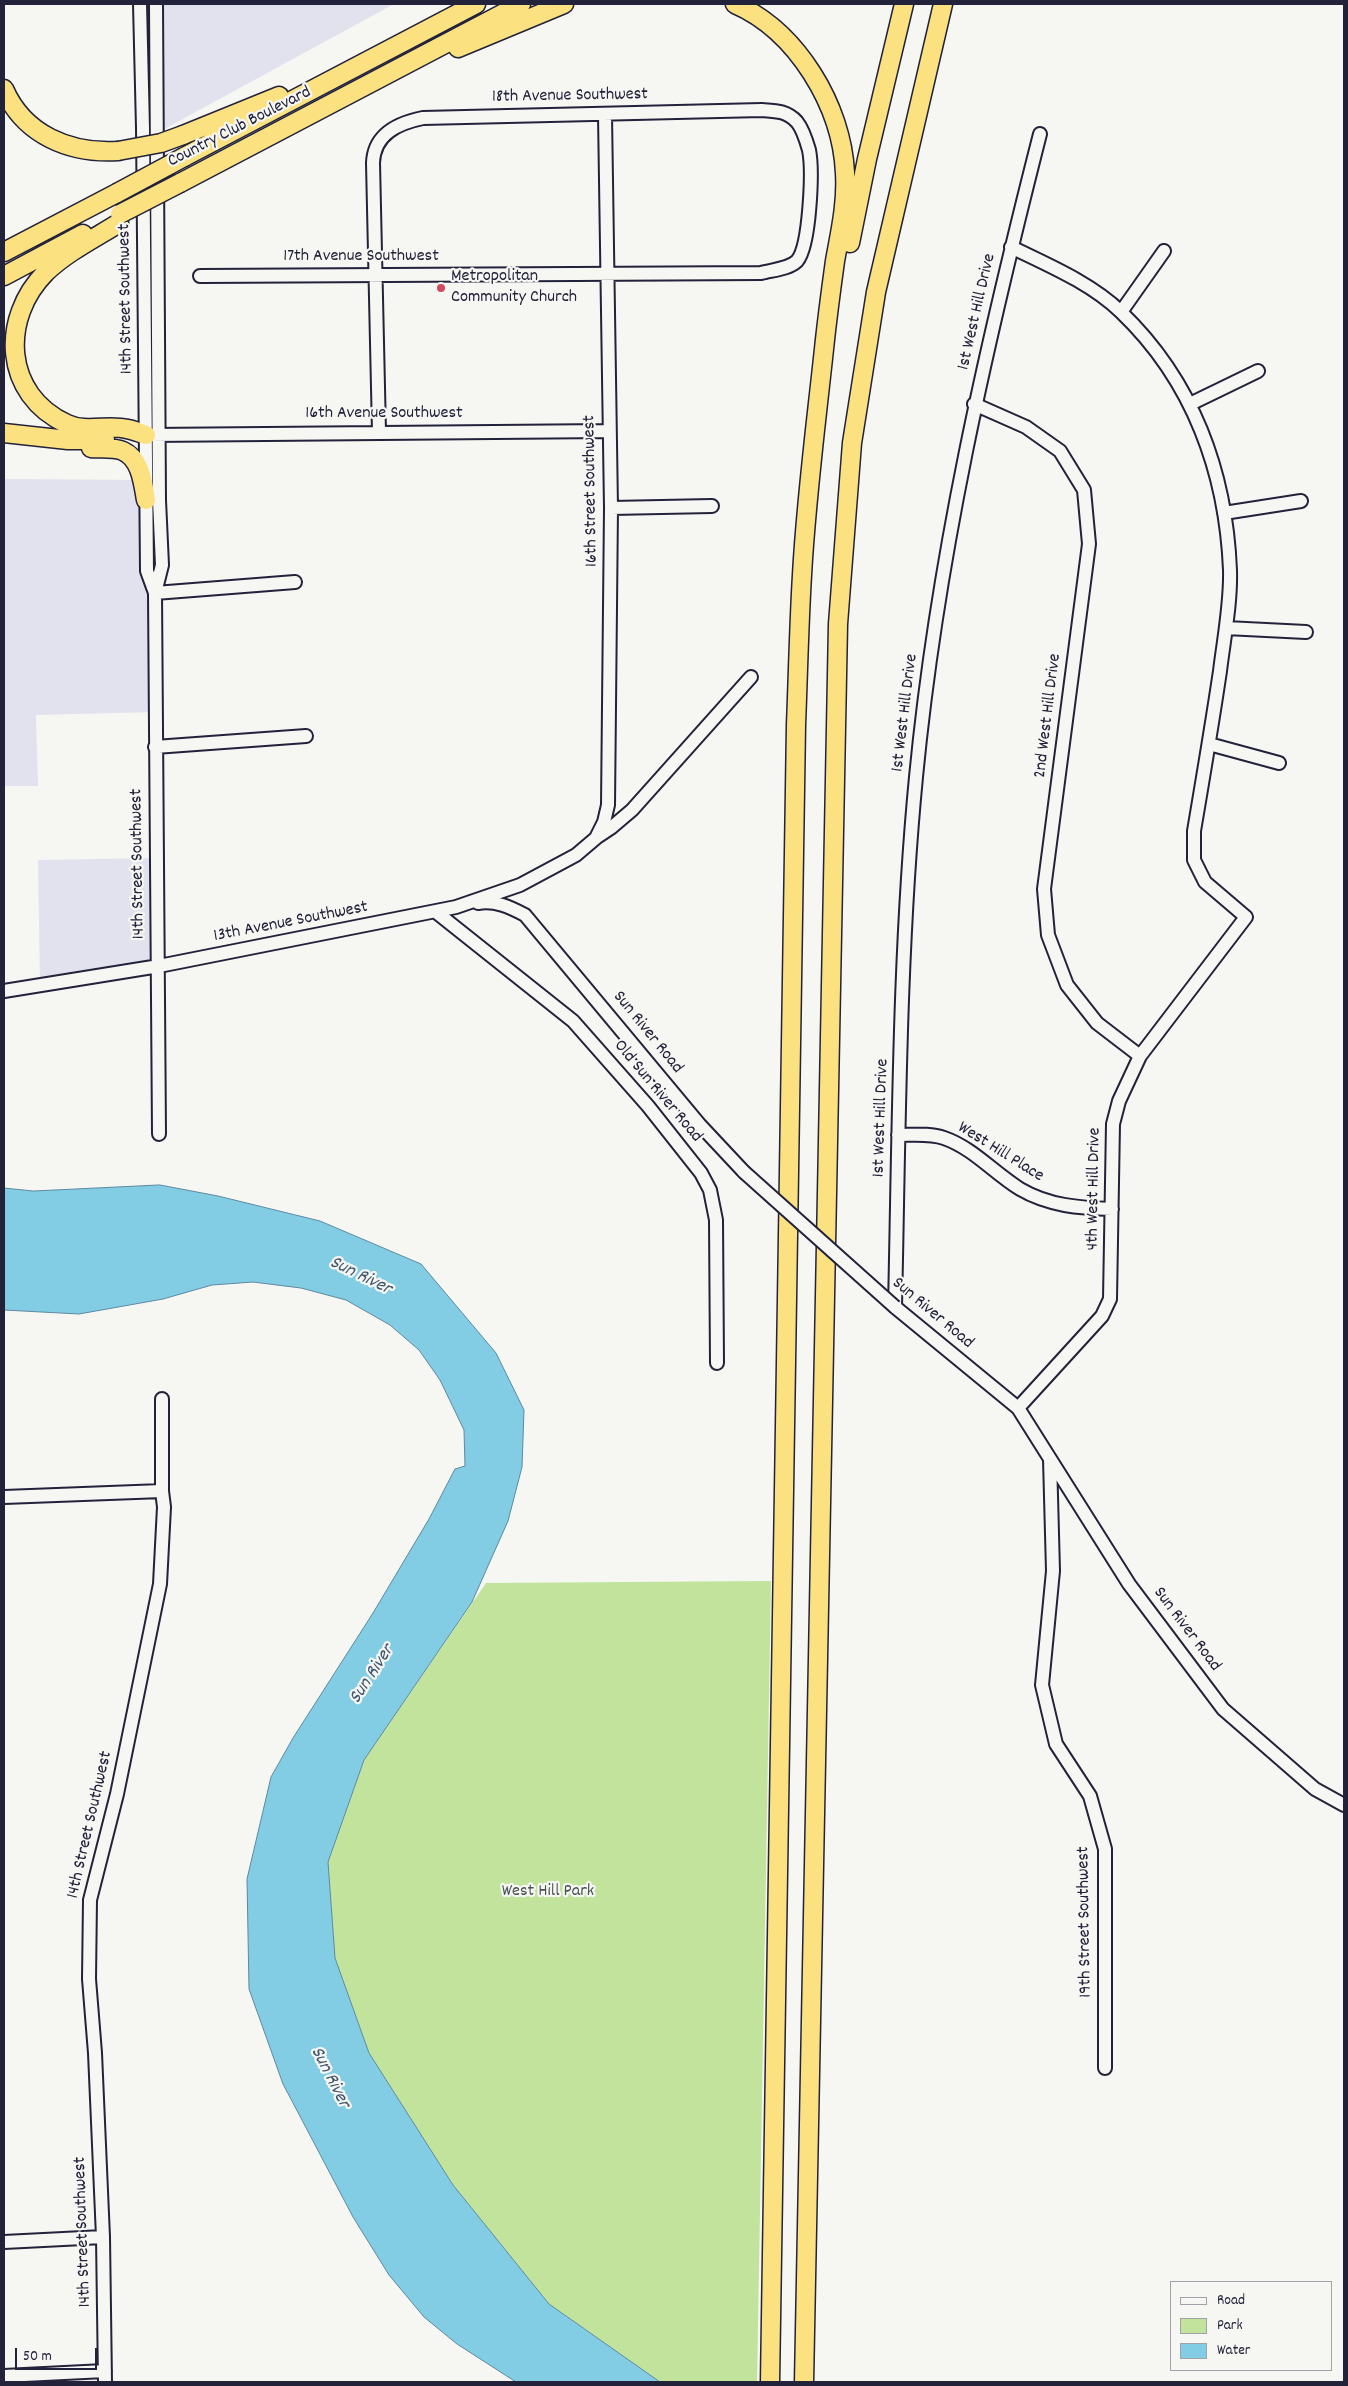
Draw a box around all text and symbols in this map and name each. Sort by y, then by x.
street label: Country Club Boulevard [165,82,315,174]
street label: 18th Avenue Southwest [492,85,648,109]
street label: 14th Street Southwest [115,224,139,374]
street label: 17th Avenue Southwest [283,247,439,269]
street label: 1st West Hill Drive [954,252,1002,372]
place label: Metropolitan Community Church [451,267,577,310]
marker: Metropolitan Community Church [435,282,447,294]
street label: 16th Avenue Southwest [305,404,463,426]
street label: 16th Street Southwest [580,415,604,567]
street label: 1st West Hill Drive [888,653,924,773]
street label: 2nd West Hill Drive [1031,653,1067,779]
street label: 14th Street Southwest [127,789,151,939]
street label: 13th Avenue Southwest [212,897,370,949]
street label: Sun River Road [607,987,687,1079]
street label: Old Sun River Road [608,1036,706,1148]
street label: 1st West Hill Drive [869,1058,895,1178]
street label: West Hill Place [953,1118,1047,1188]
street label: 4th West Hill Drive [1083,1127,1107,1251]
water label: Sun River [325,1252,395,1302]
street label: Sun River Road [887,1274,977,1354]
street label: Sun River Road [1147,1584,1225,1676]
water label: Sun River [346,1641,400,1709]
street label: 14th Street Southwest [64,1749,118,1901]
street label: 19th Street Southwest [1074,1846,1098,1998]
park label: West Hill Park [502,1882,594,1904]
water label: Sun River [304,2044,354,2112]
street label: 14th Street Southwest [71,2156,97,2308]
legend [1170,2281,1333,2371]
text: Road [1217,2290,1245,2312]
text: Park [1217,2315,1243,2337]
scale bar [18,2338,100,2370]
text: Water [1217,2340,1250,2362]
text: 50 m [23,2346,52,2368]

